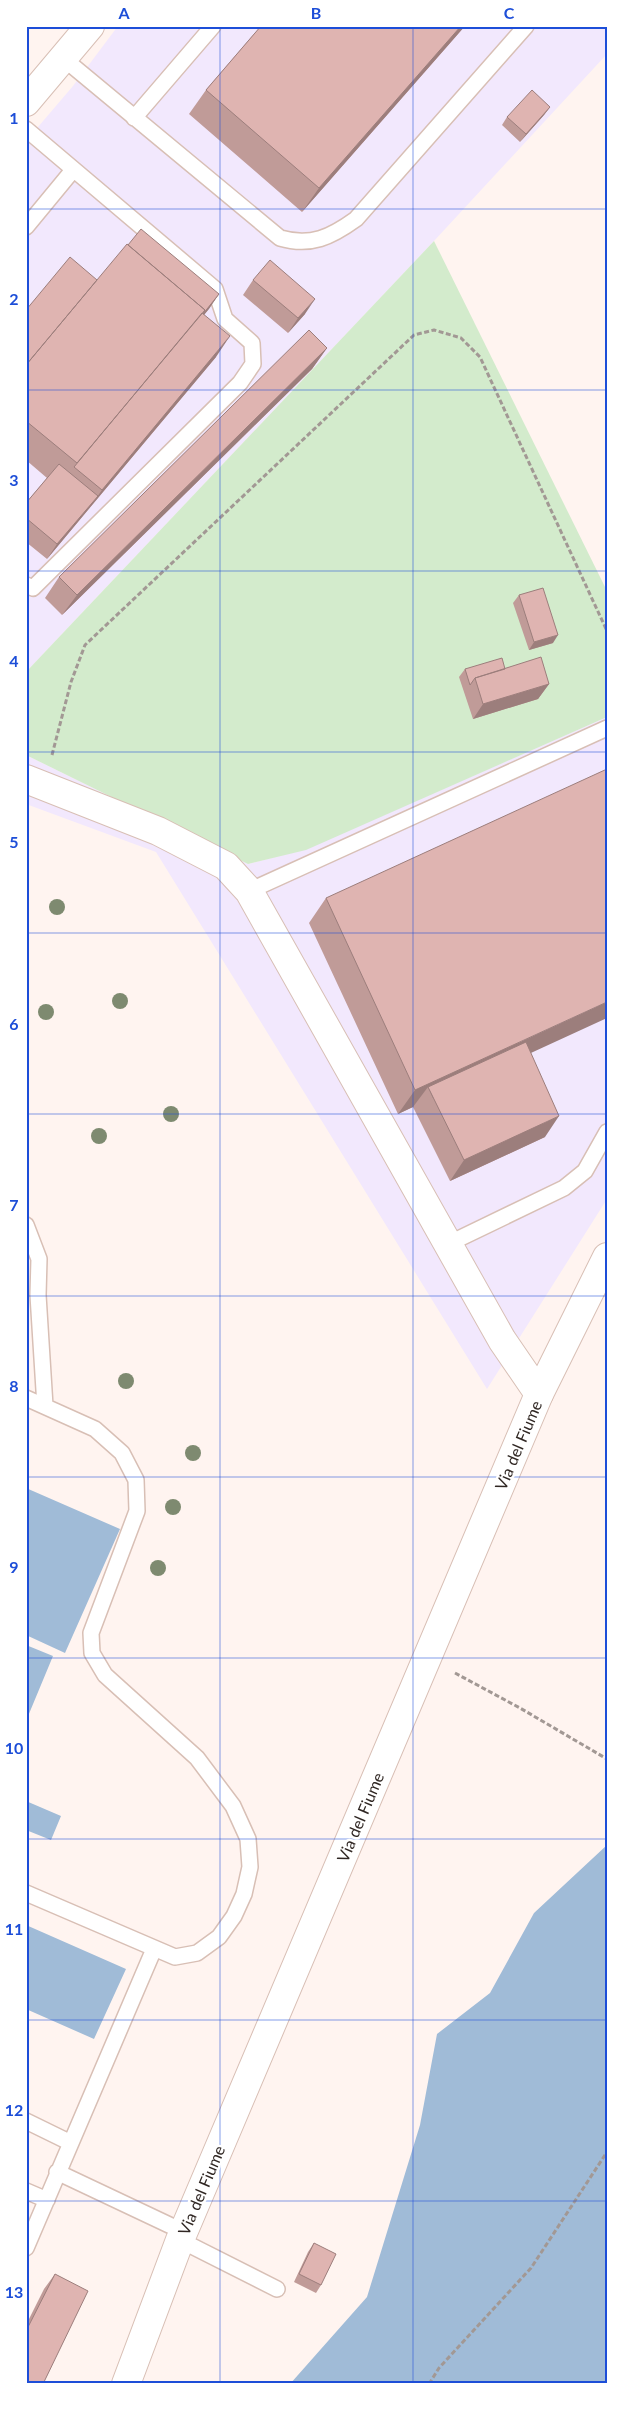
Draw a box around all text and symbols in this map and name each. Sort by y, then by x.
text: A [117,3,130,22]
text: B [311,3,321,22]
text: C [504,3,515,22]
text: 1 [9,108,19,127]
text: 2 [9,289,19,308]
text: 3 [9,470,19,489]
text: 4 [9,651,19,670]
text: 5 [9,832,19,851]
text: 6 [9,1014,19,1033]
text: 7 [9,1195,19,1214]
text: 8 [9,1376,19,1395]
street label: Via del Fiume [491,1397,545,1493]
text: 9 [9,1557,19,1576]
text: 10 [5,1738,23,1757]
street label: Via del Fiume [333,1769,387,1865]
text: 11 [5,1919,23,1938]
text: 12 [5,2100,23,2119]
street label: Via del Fiume [174,2142,228,2238]
text: 13 [5,2282,23,2301]

